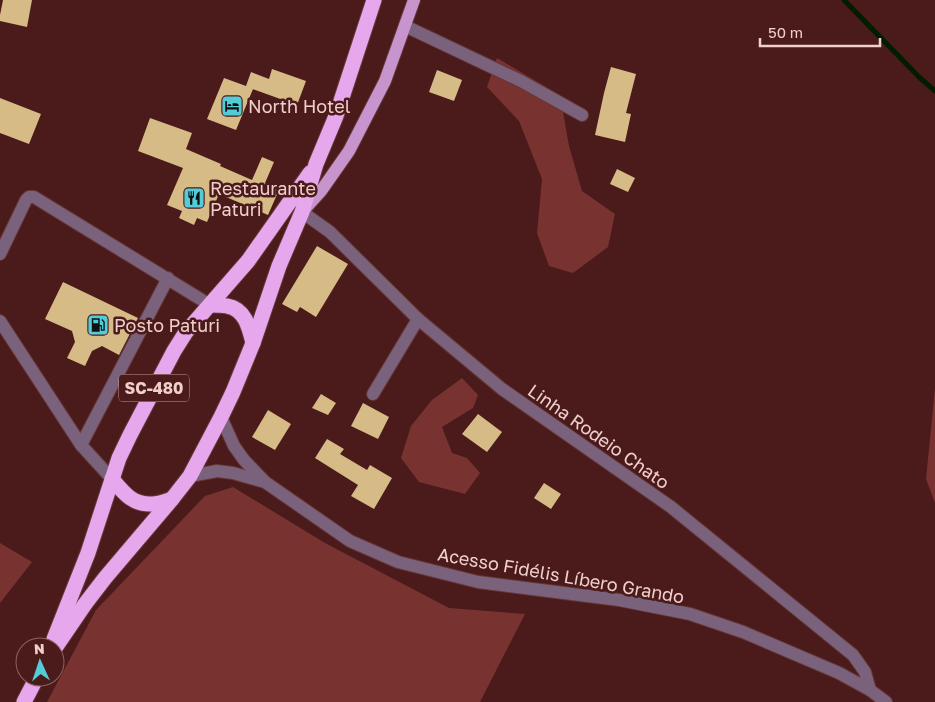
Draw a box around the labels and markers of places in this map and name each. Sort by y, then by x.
hotel icon: North Hotel [220,94,244,118]
place label: North Hotel [248,95,351,117]
place label: Restaurante Paturi [210,177,316,220]
restaurant icon: Restaurante Paturi [182,186,206,210]
fuel station icon: Posto Paturi [86,313,110,337]
place label: Posto Paturi [114,314,220,336]

